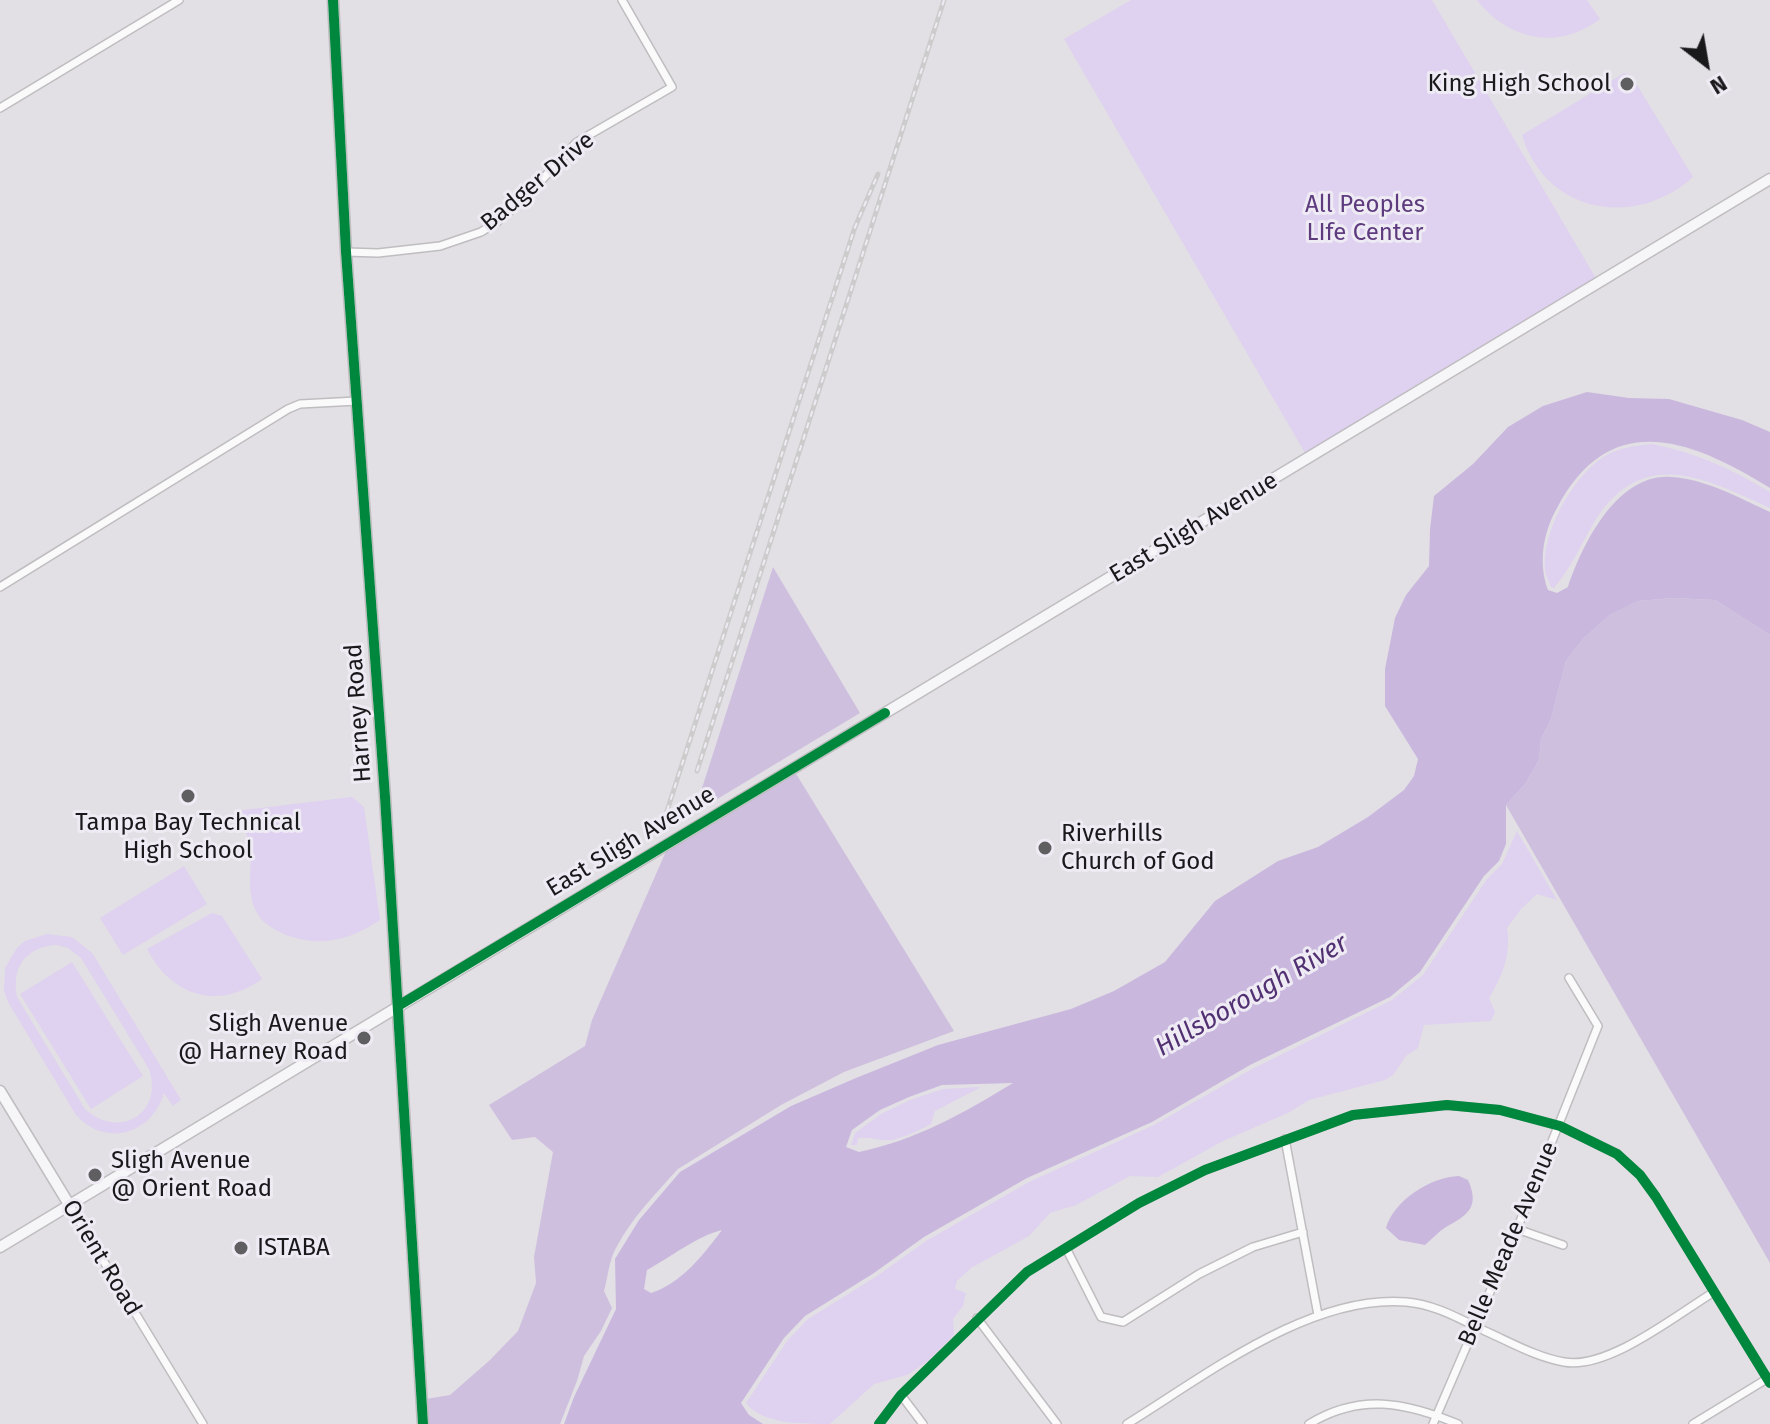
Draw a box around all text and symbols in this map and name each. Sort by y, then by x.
north arrow [1666,24,1746,104]
place label: King High School [1428,70,1611,98]
text: N [1705,70,1732,100]
marker: King High School [1618,75,1636,93]
street label: Badger Drive [475,126,601,238]
park label: All Peoples LIfe Center [1305,191,1425,247]
street label: East Sligh Avenue [1105,466,1283,590]
street label: Harney Road [340,643,378,783]
street label: East Sligh Avenue [542,780,720,904]
marker: Tampa Bay Technical High School [179,787,197,805]
place label: Tampa Bay Technical High School [75,809,301,865]
place label: Riverhills Church of God [1061,820,1215,876]
marker: Riverhills Church of God [1036,839,1054,857]
water label: Hillsborough River [1150,928,1354,1064]
place label: Sligh Avenue @ Harney Road [178,1010,348,1066]
marker: Sligh Avenue @ Harney Road [355,1029,373,1047]
street label: Belle Meade Avenue [1453,1138,1565,1350]
place label: Sligh Avenue @ Orient Road [111,1147,272,1203]
marker: Sligh Avenue @ Orient Road [86,1166,104,1184]
street label: Orient Road [55,1195,147,1321]
place label: ISTABA [257,1234,330,1262]
marker: ISTABA [232,1239,250,1257]

